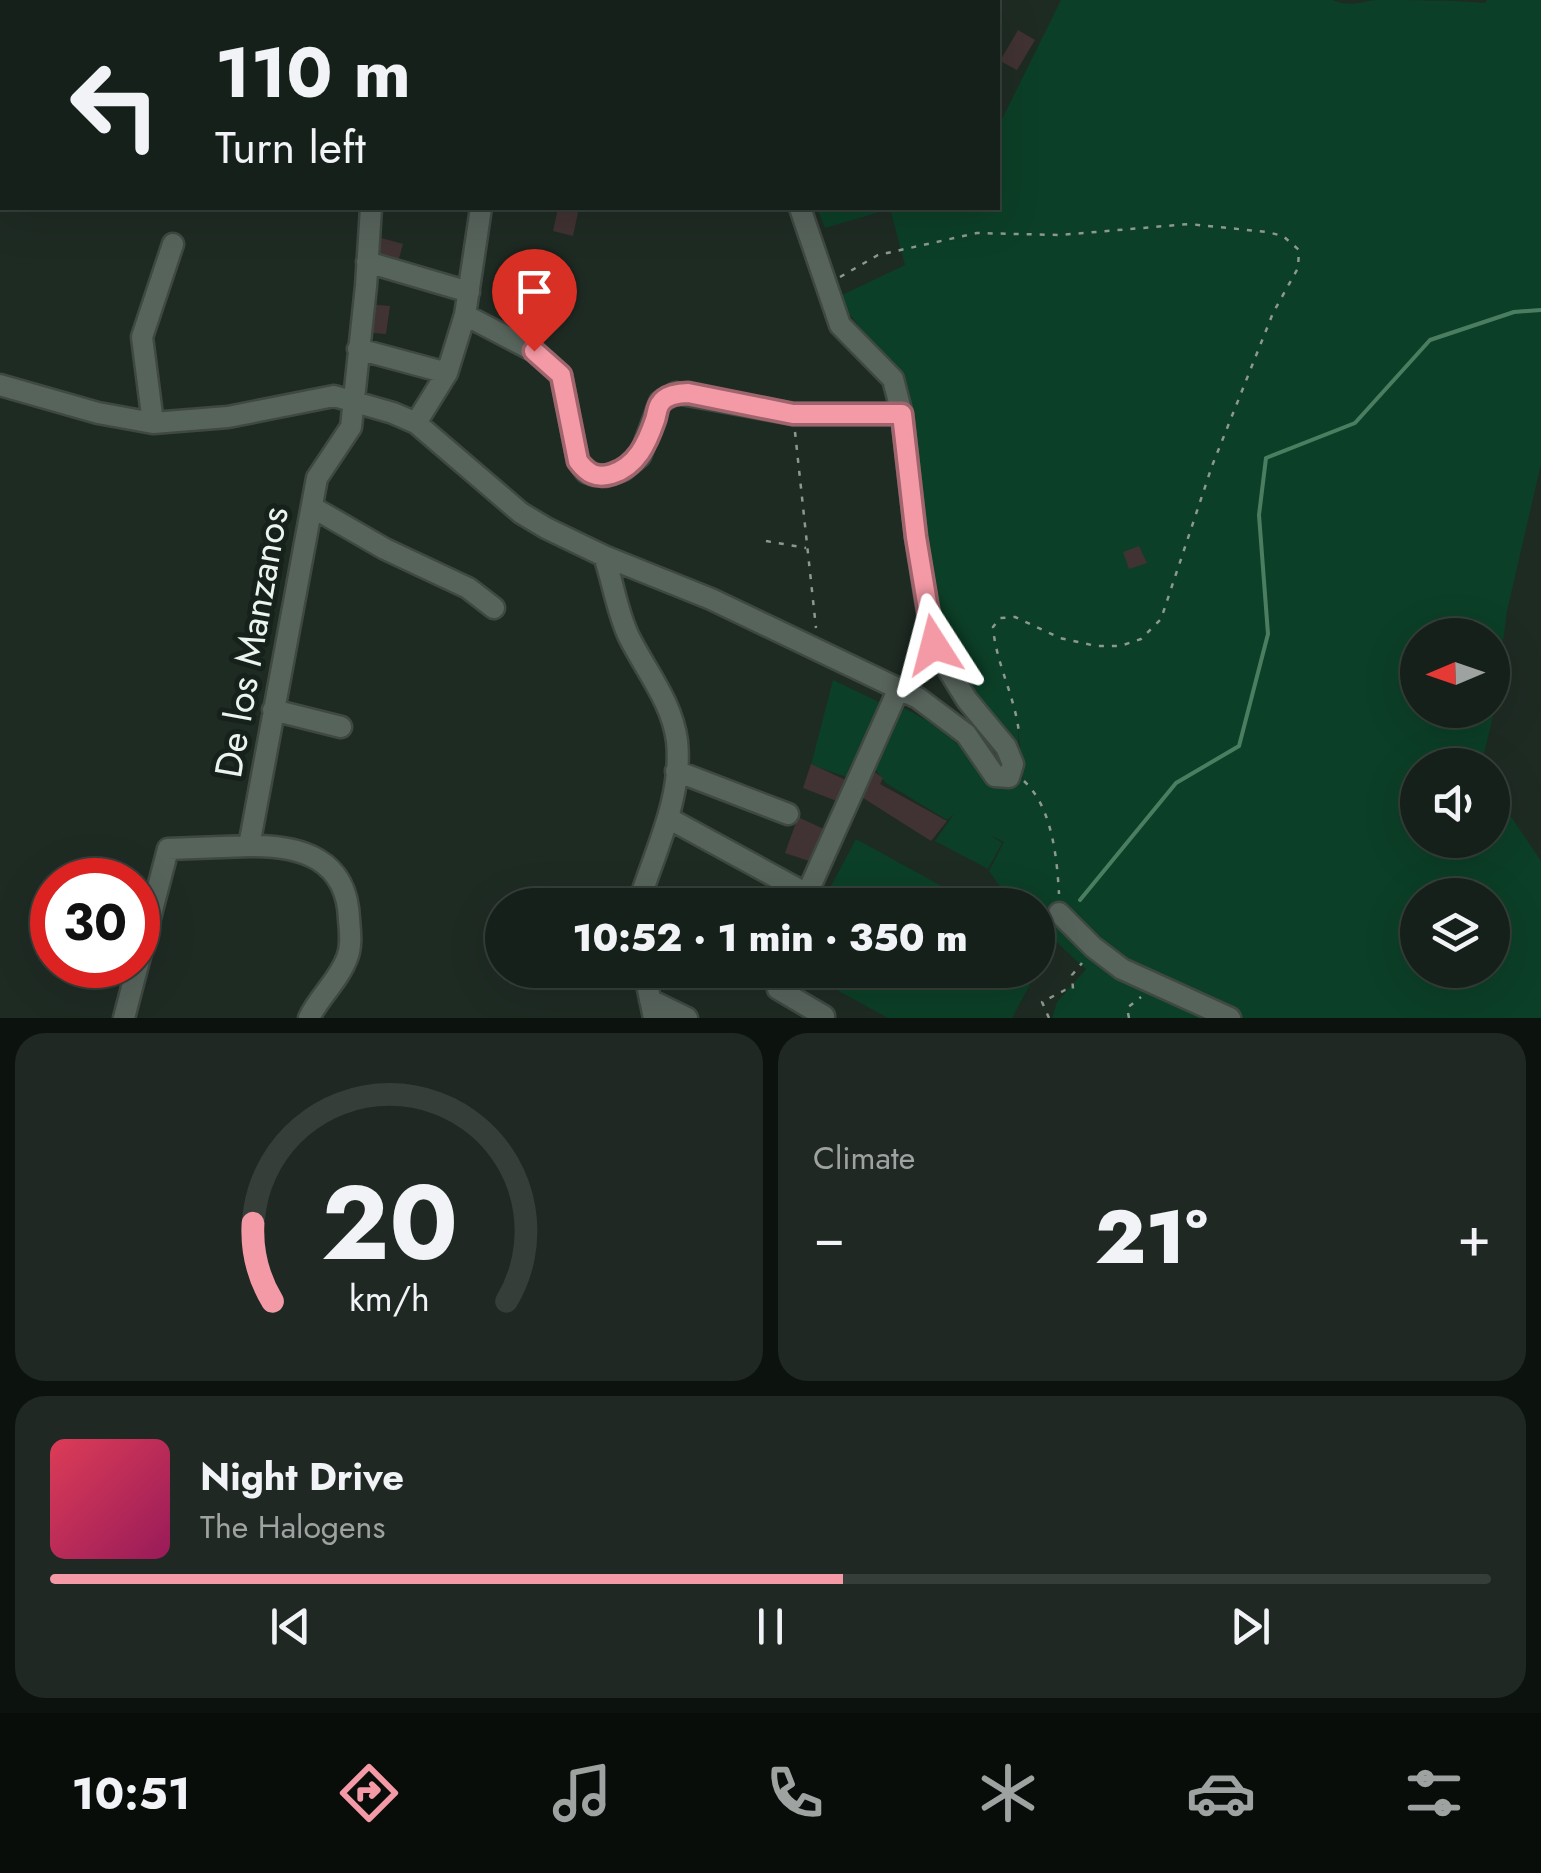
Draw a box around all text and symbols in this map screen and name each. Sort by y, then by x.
text: 110 m [215,22,411,123]
icon: left [50,40,180,170]
text: Turn left [215,115,366,180]
pin [492,249,577,352]
icon: arrive [507,264,562,319]
street label: De los Manzanos [200,502,302,782]
position arrow [882,593,986,697]
north arrow [1400,618,1510,728]
map controls [1400,618,1510,988]
button: sound [1400,748,1510,858]
speed limit sign: 30 [30,858,160,988]
button: layers [1400,878,1510,988]
text: 10:52 · 1 min · 350 m [572,910,968,965]
text: Climate [813,1135,915,1181]
text: 20 [320,1148,458,1298]
text: 21° [1095,1183,1208,1291]
text: − [813,1197,845,1277]
text: + [1457,1197,1491,1277]
text: km/h [349,1273,429,1324]
text: Night Drive [200,1449,404,1504]
text: The Halogens [200,1504,385,1550]
icon: previous [263,1599,318,1654]
icon: pause [743,1599,798,1654]
icon: next [1223,1599,1278,1654]
icon: directions [334,1758,404,1828]
icon: music [547,1758,617,1828]
icon: phone [760,1758,830,1828]
icon: climate [973,1758,1043,1828]
icon: car [1186,1758,1256,1828]
icon: filters [1399,1758,1469,1828]
text: 10:51 [72,1761,191,1826]

